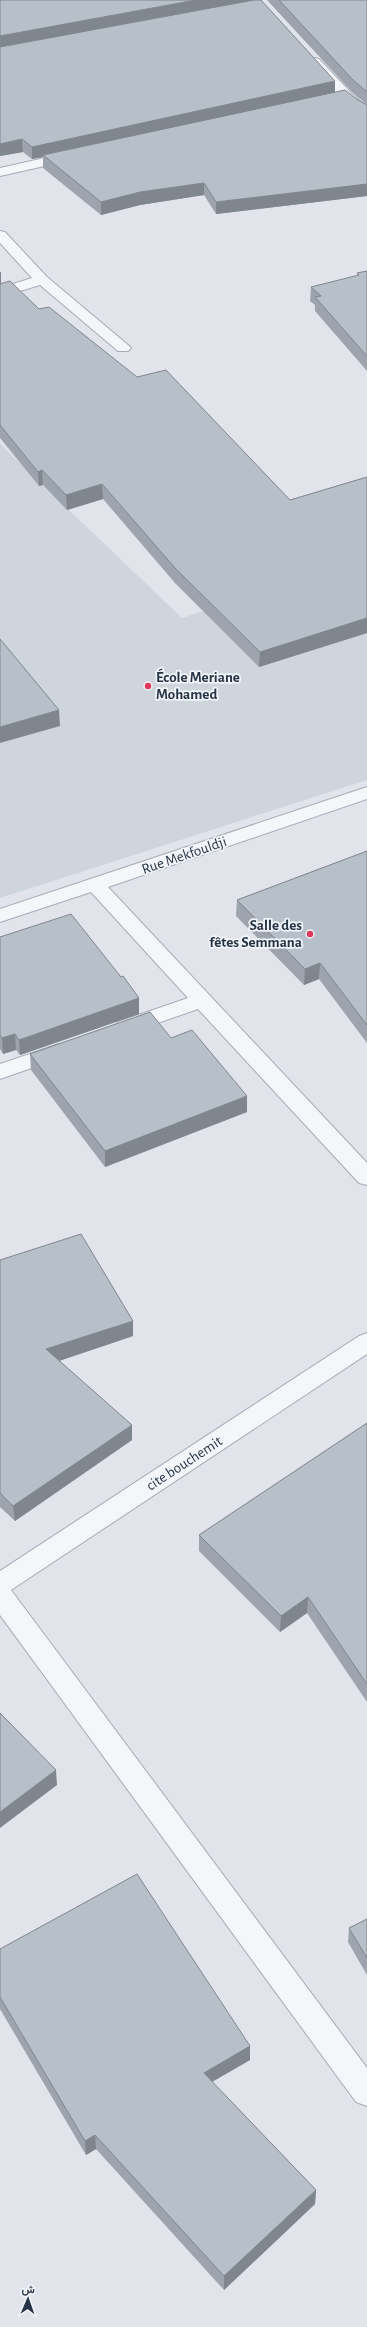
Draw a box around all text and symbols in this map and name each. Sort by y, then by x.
place label: École Meriane Mohamed [156,668,240,702]
marker: École Meriane Mohamed [143,681,153,691]
street label: Rue Mekfouldji [140,834,229,877]
place label: Salle des fêtes Semmana [209,918,302,950]
marker: Salle des fêtes Semmana [305,929,315,939]
street label: cite bouchemit [144,1433,225,1493]
north arrow [8,2279,48,2319]
text: ش [21,2284,35,2296]

